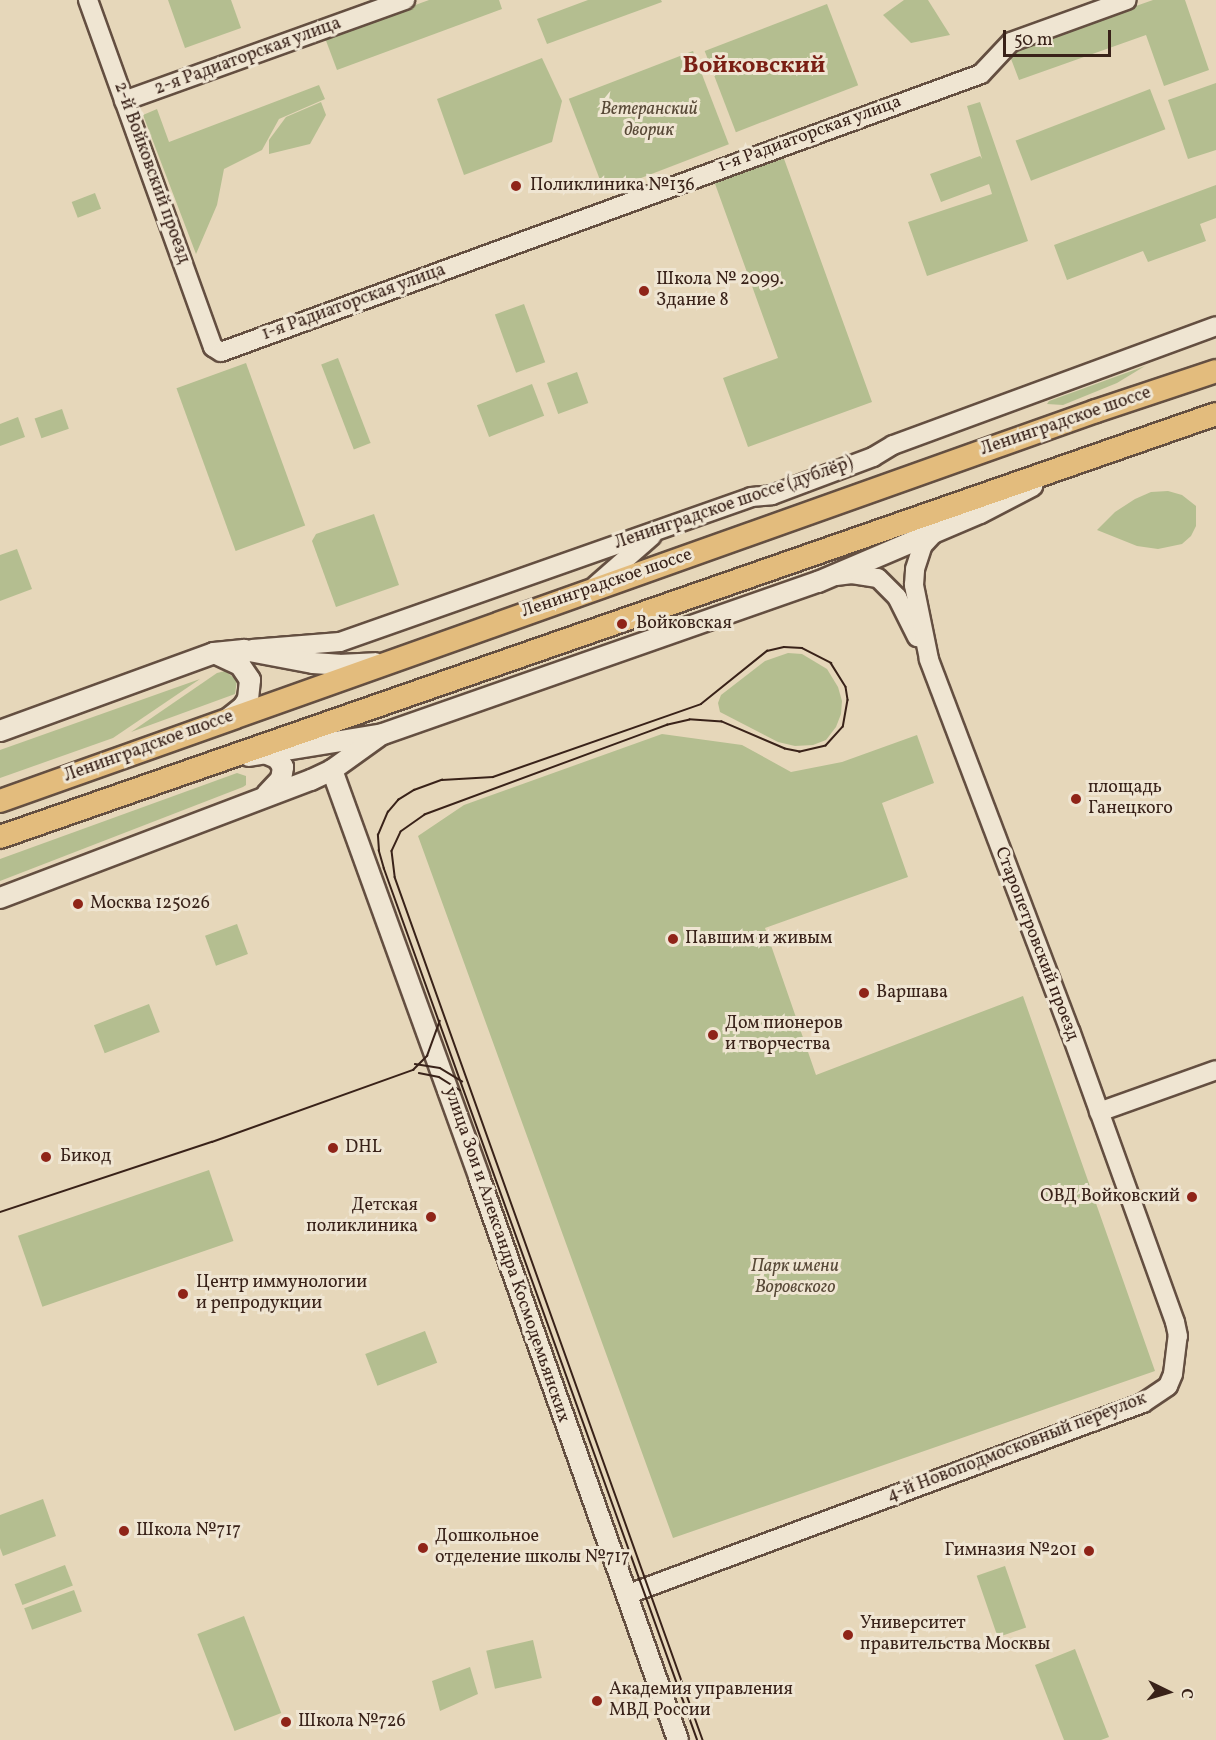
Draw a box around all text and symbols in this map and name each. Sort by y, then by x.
street label: 2-я Радиаторская улица [152,13,344,101]
scale bar [1006,18,1114,56]
text: 50 m [1014,28,1053,53]
district label: Войковский [683,53,825,81]
street label: 2-й Войковский проезд [108,79,194,267]
street label: 1-я Радиаторская улица [715,92,905,178]
park label: Ветеранский дворик [600,100,698,142]
place label: Поликлиника №136 [530,175,695,197]
marker: Поликлиника №136 [507,177,525,195]
street label: 1-я Радиаторская улица [259,260,449,346]
place label: Школа № 2099. Здание 8 [656,270,784,312]
marker: Школа № 2099. Здание 8 [637,284,651,298]
street label: Ленинградское шоссе [978,383,1154,461]
street label: Ленинградское шоссе (дублёр) [612,453,856,555]
street label: Ленинградское шоссе [519,545,695,623]
place label: Войковская [636,613,732,635]
marker: Войковская [613,615,631,633]
street label: Ленинградское шоссе [61,706,237,788]
place label: площадь Ганецкого [1088,778,1173,820]
marker: площадь Ганецкого [1069,792,1083,806]
street label: Старопетровский проезд [989,844,1083,1044]
place label: Москва 125026 [90,893,210,915]
marker: Москва 125026 [71,897,85,911]
place label: Павшим и живым [685,928,832,950]
marker: Павшим и живым [666,932,680,946]
place label: Варшава [876,982,948,1004]
marker: Варшава [857,986,871,1000]
place label: Дом пионеров и творчества [725,1014,843,1056]
marker: Дом пионеров и творчества [706,1028,720,1042]
street label: улица Зои и Александра Космодемьянских [438,1084,574,1426]
place label: DHL [345,1137,382,1159]
marker: DHL [326,1141,340,1155]
place label: Бикод [60,1146,111,1168]
marker: Бикод [37,1148,55,1166]
place label: ОВД Войковский [1040,1186,1180,1208]
marker: ОВД Войковский [1185,1190,1199,1204]
place label: Детская поликлиника [306,1196,418,1238]
marker: Детская поликлиника [422,1208,440,1226]
park label: Парк имени Воровского [751,1257,839,1300]
place label: Центр иммунологии и репродукции [196,1273,367,1316]
marker: Центр иммунологии и репродукции [174,1285,192,1303]
street label: 4-й Новоподмосковный переулок [884,1388,1150,1508]
place label: Школа №717 [136,1520,241,1542]
marker: Школа №717 [117,1524,131,1538]
place label: Дошкольное отделение школы №717 [435,1527,630,1570]
place label: Гимназия №201 [944,1540,1077,1562]
marker: Дошкольное отделение школы №717 [416,1541,430,1555]
marker: Гимназия №201 [1082,1544,1096,1558]
place label: Университет правительства Москвы [860,1614,1050,1656]
marker: Университет правительства Москвы [841,1628,855,1642]
north arrow [1138,1662,1198,1722]
place label: Академия управления МВД России [609,1680,793,1722]
text: С [1175,1687,1197,1700]
marker: Академия управления МВД России [590,1694,604,1708]
place label: Школа №726 [298,1711,406,1733]
marker: Школа №726 [279,1715,293,1729]

